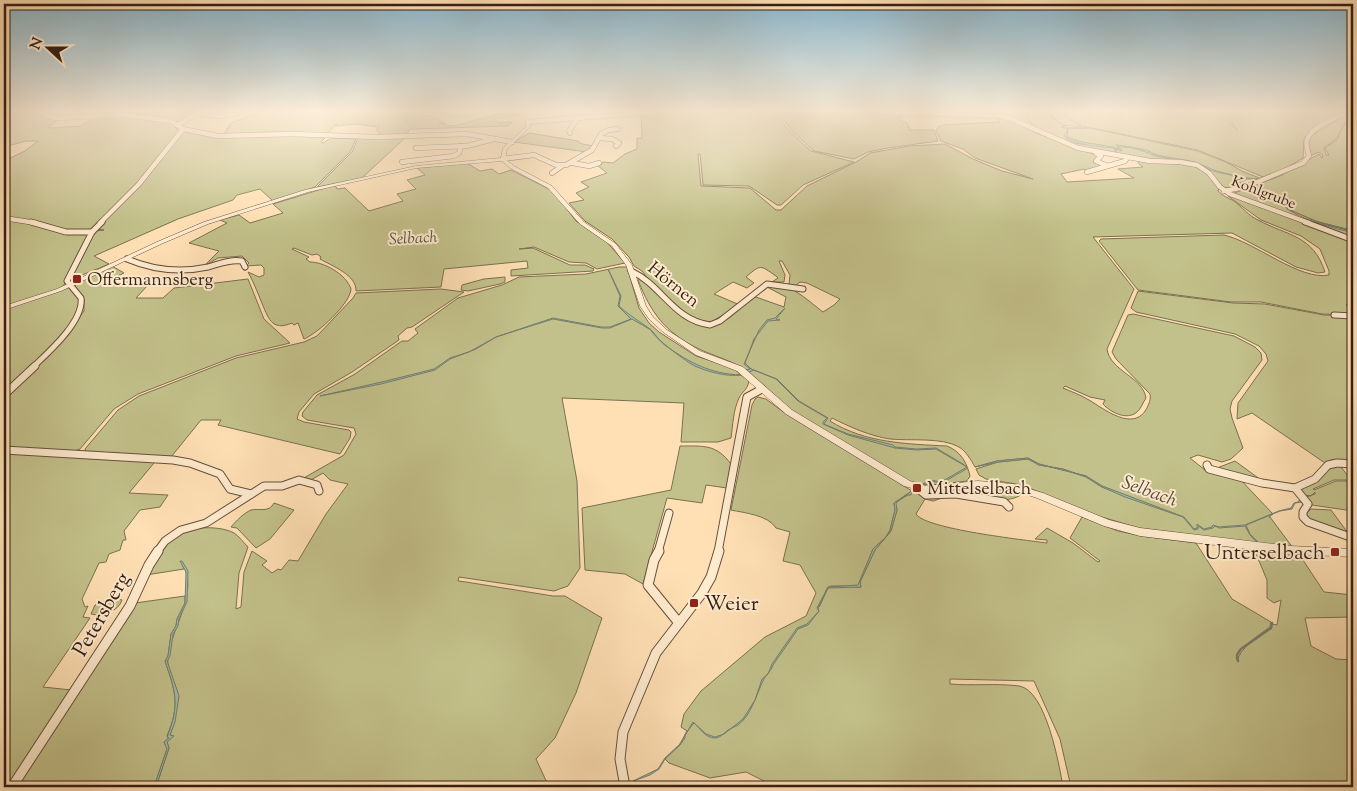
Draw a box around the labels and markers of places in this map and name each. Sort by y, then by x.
place label: Offermannsberg [87,268,213,294]
marker: Offermannsberg [71,273,83,285]
place label: Mittelselbach [927,477,1032,503]
marker: Mittelselbach [911,482,923,494]
place label: Unterselbach [1204,539,1325,569]
marker: Unterselbach [1329,546,1341,558]
place label: Weier [704,590,759,620]
marker: Weier [688,597,700,609]

